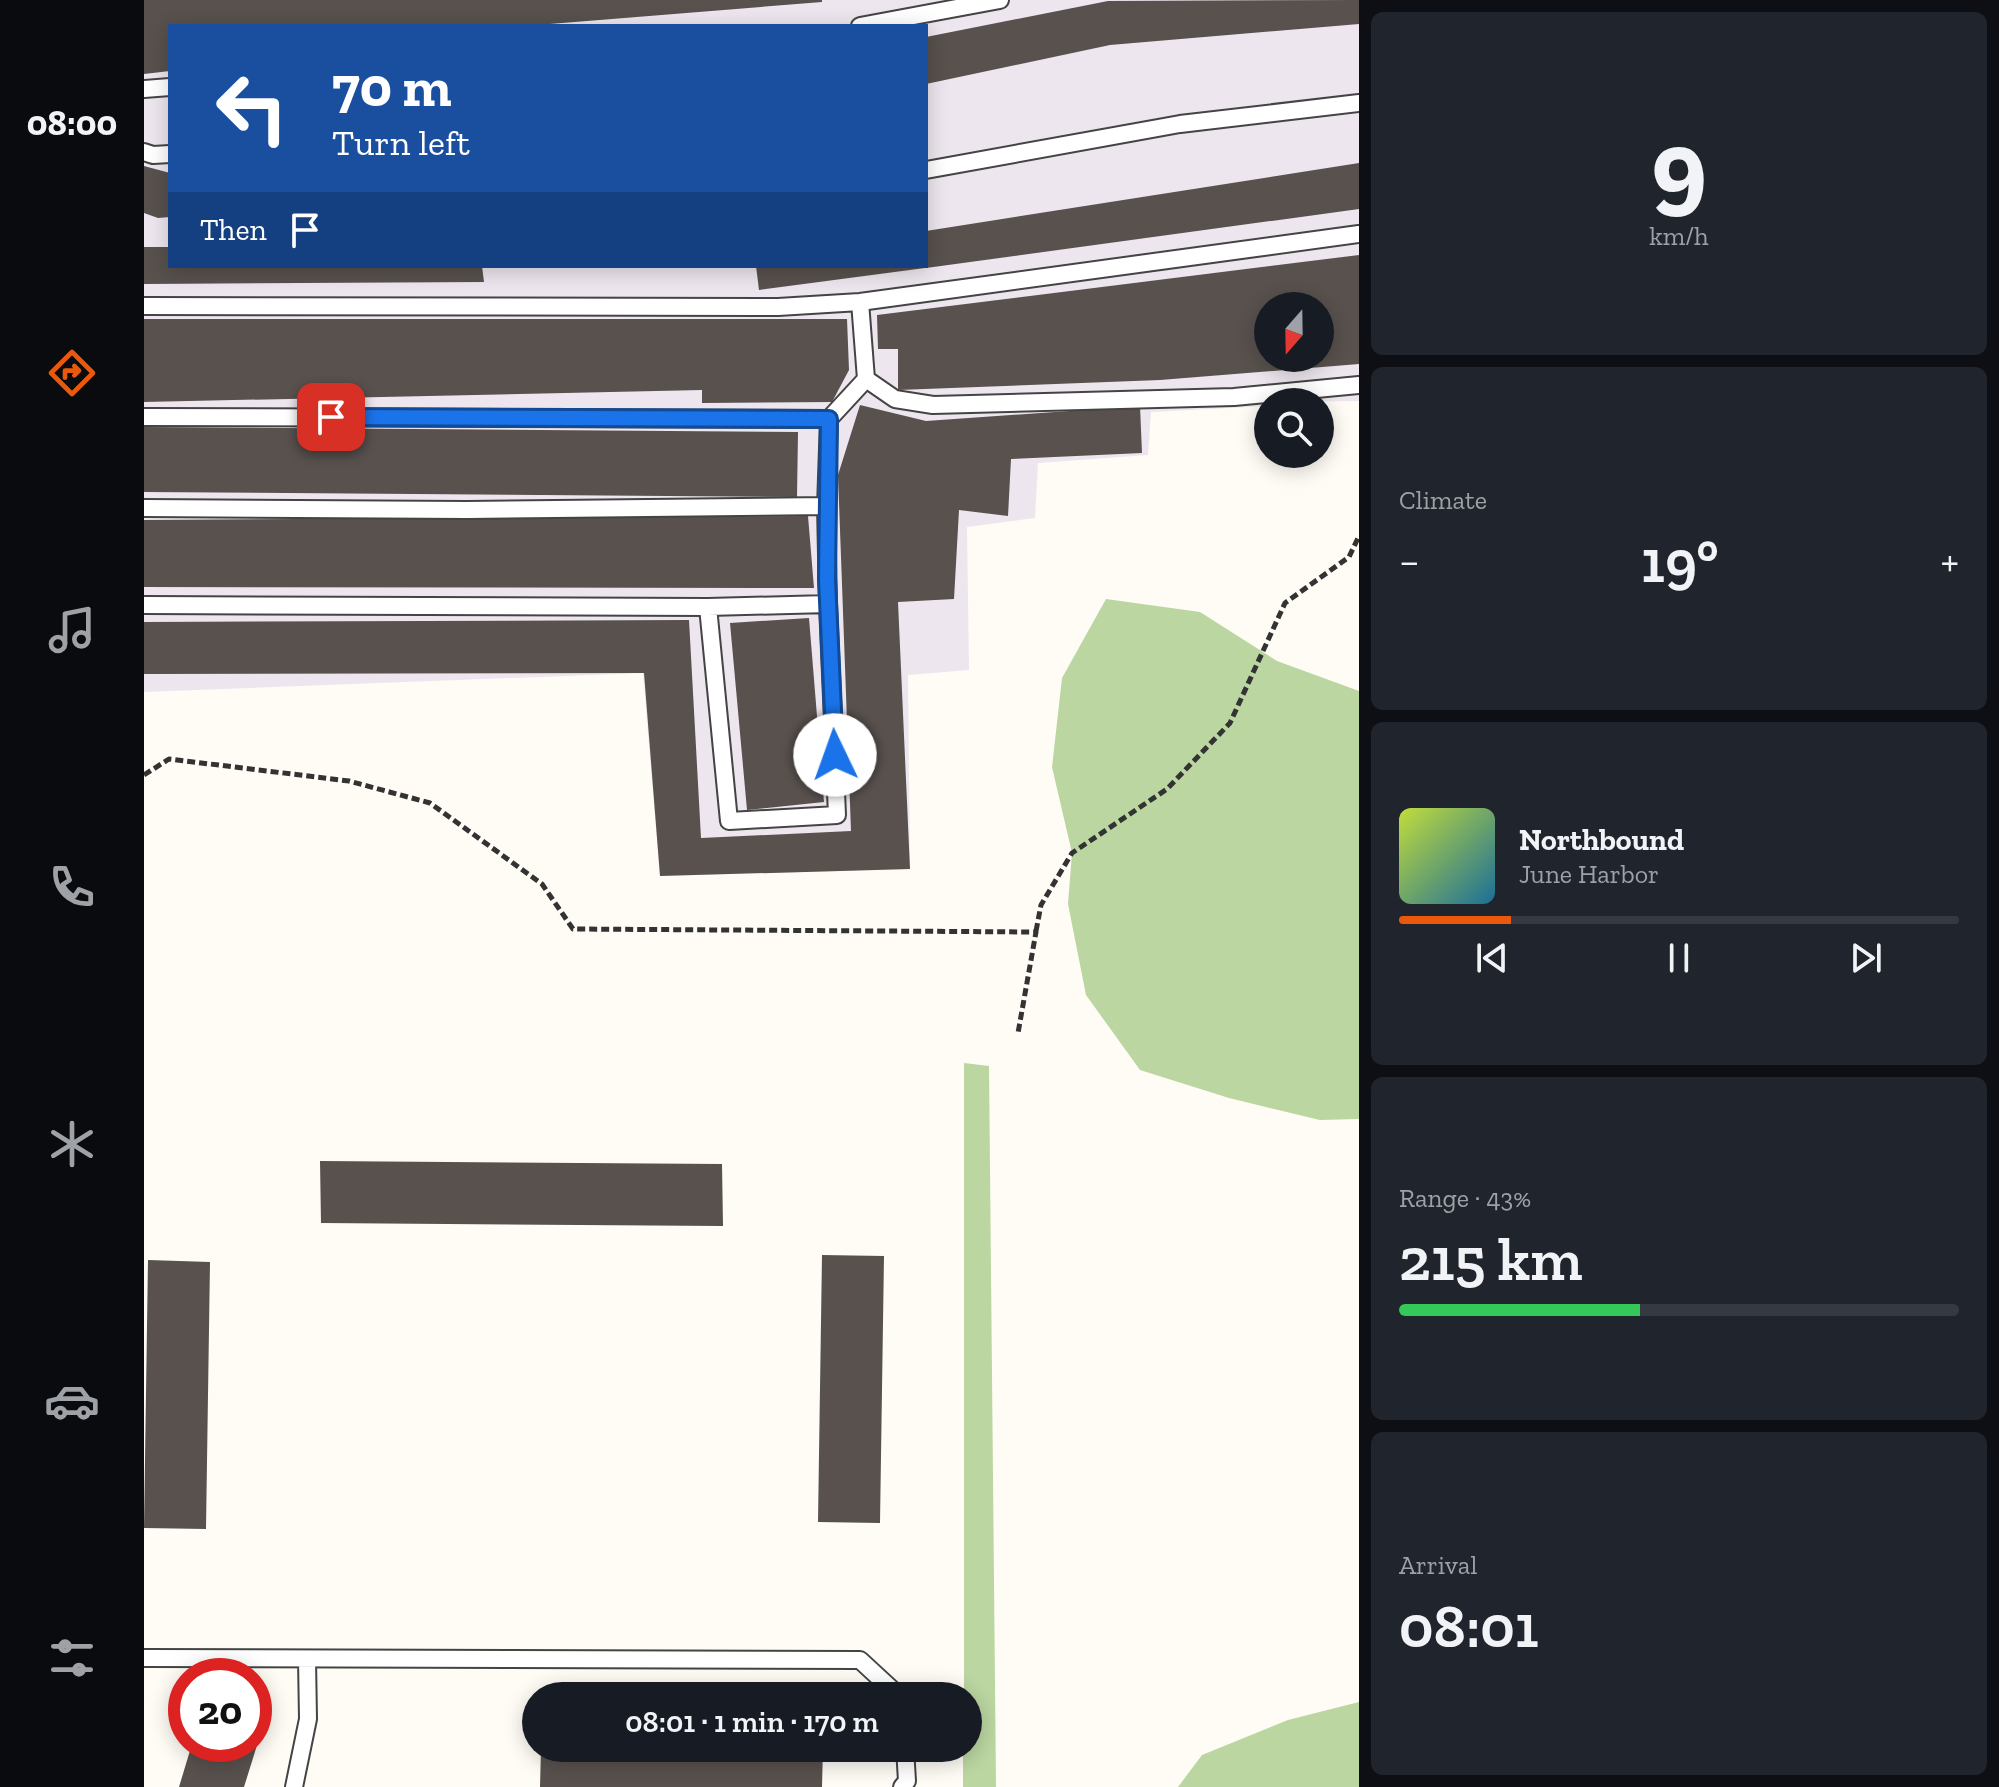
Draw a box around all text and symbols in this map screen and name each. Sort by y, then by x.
text: 70 m [332,53,452,120]
icon: left [200,56,304,160]
text: 08:00 [27,101,117,144]
text: 9 [1651,105,1707,230]
text: Turn left [332,121,470,164]
icon: arrive [283,208,327,252]
text: Then [200,212,267,248]
text: km/h [1649,220,1709,252]
north arrow [1254,292,1334,372]
map controls [1254,292,1334,468]
icon: directions [44,345,100,401]
pin [297,383,365,451]
button: search [1254,388,1334,468]
icon: arrive [309,395,353,439]
text: Climate [1399,484,1487,516]
text: 19° [1641,525,1719,597]
text: − [1399,534,1420,587]
text: + [1940,534,1959,587]
icon: music [44,602,100,658]
position arrow [793,713,877,797]
text: Northbound [1519,822,1684,858]
text: June Harbor [1519,858,1659,890]
icon: phone [44,859,100,915]
icon: previous [1470,936,1514,980]
icon: pause [1657,936,1701,980]
icon: next [1844,936,1888,980]
icon: climate [44,1116,100,1172]
text: Range · 43% [1399,1182,1531,1214]
text: 215 km [1399,1223,1582,1295]
icon: car [44,1373,100,1429]
text: Arrival [1399,1549,1477,1581]
text: 08:01 [1399,1590,1539,1662]
icon: filters [44,1630,100,1686]
speed limit sign: 20 [168,1658,272,1762]
text: 08:01 · 1 min · 170 m [625,1704,879,1740]

